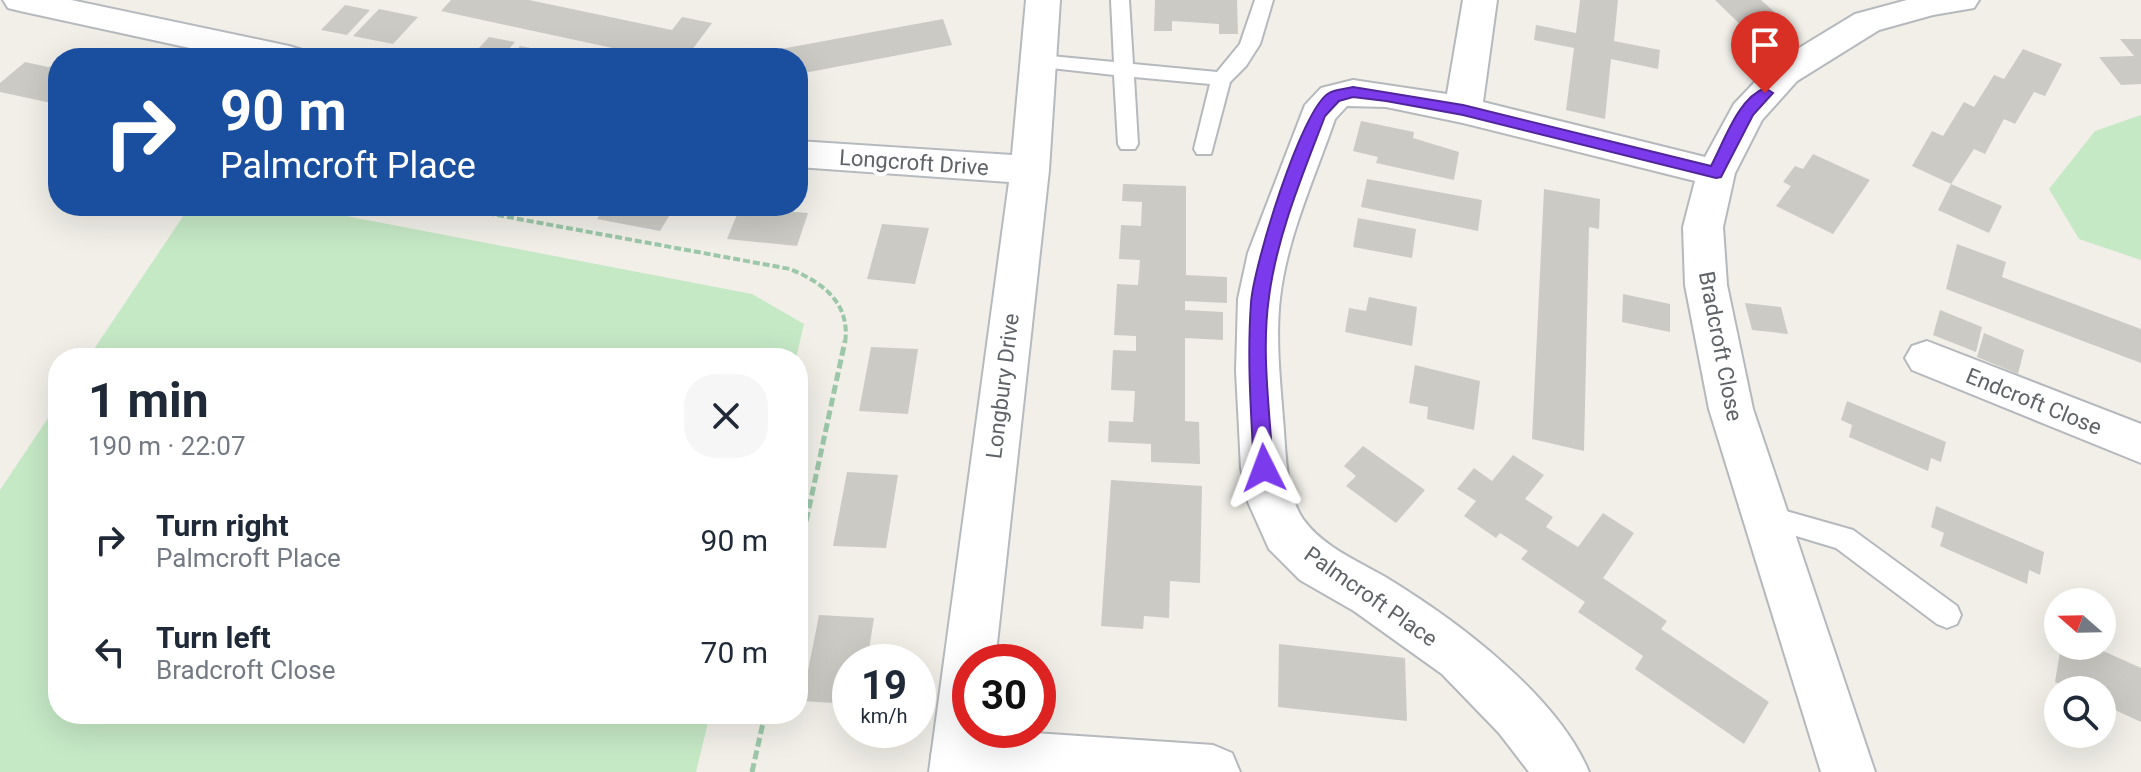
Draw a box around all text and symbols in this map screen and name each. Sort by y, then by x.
pin [1731,11,1799,93]
icon: arrive [1743,23,1787,67]
text: 90 m [220,78,347,144]
icon: right [88,80,192,184]
text: Palmcroft Place [220,145,476,187]
street label: Longcroft Drive [838,145,990,180]
street label: Bradcroft Close [1694,269,1747,423]
street label: Longbury Drive [981,312,1024,460]
street label: Endcroft Close [1962,363,2105,440]
text: 1 min [88,372,209,429]
button: close [684,374,768,458]
position arrow [1222,426,1306,510]
text: 190 m · 22:07 [88,431,246,461]
text: Turn right [156,508,289,543]
icon: right [88,518,132,562]
text: 90 m [701,523,768,558]
street label: Palmcroft Place [1300,541,1442,651]
text: Palmcroft Place [156,543,341,573]
north arrow [2044,588,2116,660]
map controls [2044,588,2116,748]
text: Turn left [156,620,271,655]
icon: left [88,630,132,674]
text: 70 m [701,635,768,670]
speed limit sign: 30 [952,644,1056,748]
text: Bradcroft Close [156,655,336,685]
text: 19 [861,662,907,709]
button: search [2044,676,2116,748]
text: km/h [861,704,907,728]

